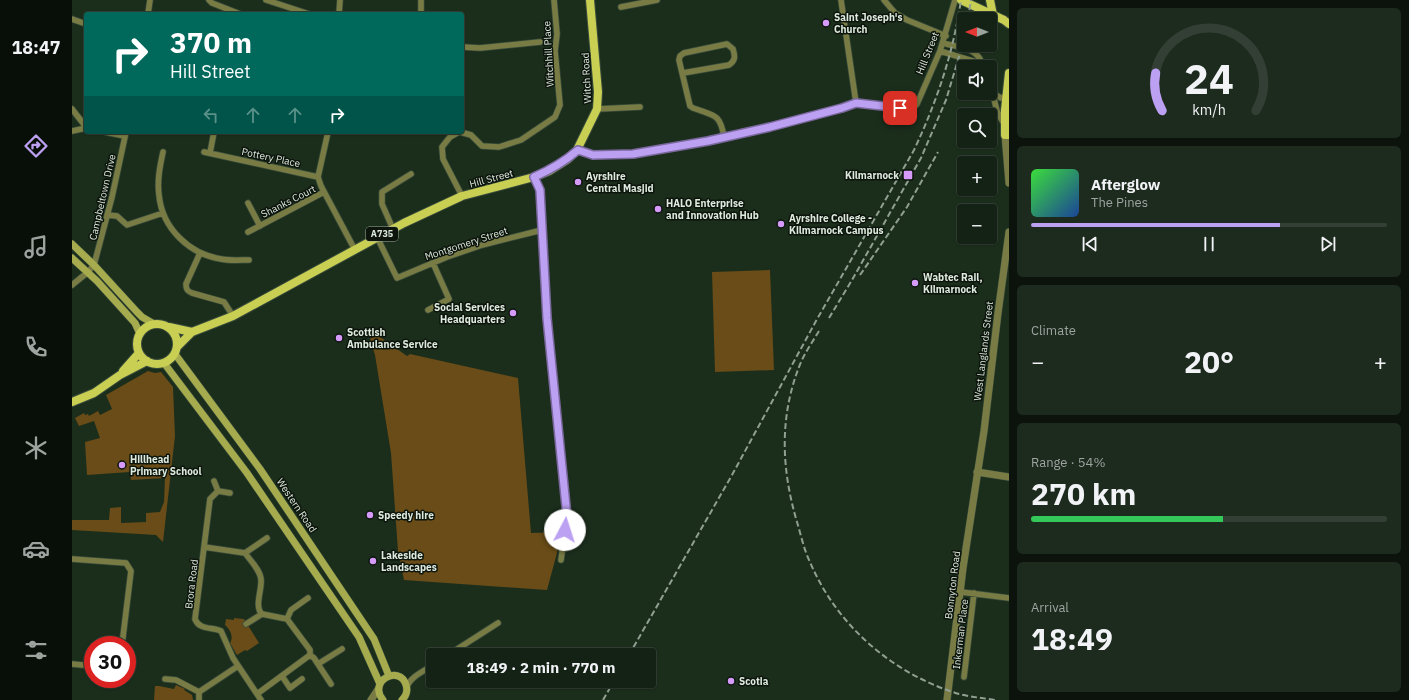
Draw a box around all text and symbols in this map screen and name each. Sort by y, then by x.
place label: Saint Joseph's Church [834,11,902,36]
north arrow [957,12,997,52]
map controls [957,12,997,244]
marker: Saint Joseph's Church [821,18,831,28]
street label: Witchhill Place [540,20,557,87]
text: 370 m [170,24,252,61]
icon: right [104,28,156,80]
street label: Hill Street [913,30,942,76]
text: 18:47 [11,36,61,59]
text: 24 [1184,51,1234,105]
street label: Witch Road [579,52,594,104]
text: Hill Street [170,60,251,83]
button: sound [957,60,997,100]
pin [883,91,917,125]
icon: arrive [889,97,911,119]
text: km/h [1192,100,1226,119]
icon: left [200,104,222,126]
icon: ahead [242,104,264,126]
icon: ahead [284,104,306,126]
icon: right [326,104,348,126]
button: search [957,108,997,148]
icon: directions [22,132,50,160]
street label: Pottery Place [240,145,302,170]
street label: Campbeltown Drive [86,152,119,241]
button: + [957,156,997,196]
street label: Hill Street [468,166,515,191]
place label: Kilmarnock [845,169,899,182]
marker: Kilmarnock [902,169,914,181]
place label: Ayrshire Central Masjid [586,170,654,195]
text: Afterglow [1091,175,1160,194]
marker: Ayrshire Central Masjid [573,177,583,187]
street label: Shanks Court [259,182,318,221]
text: The Pines [1091,194,1148,211]
place label: HALO Enterprise and Innovation Hub [666,197,759,222]
marker: HALO Enterprise and Innovation Hub [653,204,663,214]
button: − [957,204,997,244]
place label: Ayrshire College - Kilmarnock Campus [789,212,884,237]
marker: Ayrshire College - Kilmarnock Campus [776,219,786,229]
street label: Montgomery Street [423,224,510,263]
road number: A735 [366,227,398,241]
icon: music [22,233,50,261]
icon: previous [1079,233,1101,255]
icon: pause [1198,233,1220,255]
icon: next [1317,233,1339,255]
place label: Wabtec Rail, Kilmarnock [923,271,983,296]
marker: Wabtec Rail, Kilmarnock [910,278,920,288]
street label: West Langlands Street [971,300,996,402]
place label: Social Services Headquarters [434,301,505,326]
marker: Social Services Headquarters [508,308,518,318]
text: Climate [1031,322,1076,339]
place label: Scottish Ambulance Service [347,326,438,351]
icon: phone [22,333,50,361]
marker: Scottish Ambulance Service [334,333,344,343]
text: 20° [1184,342,1234,381]
text: − [1031,347,1044,376]
text: + [1374,347,1387,376]
icon: climate [22,434,50,462]
place label: Hillhead Primary School [130,453,201,478]
text: Range · 54% [1031,454,1105,471]
marker: Hillhead Primary School [117,460,127,470]
text: 270 km [1031,474,1136,513]
street label: Western Road [274,476,320,535]
place label: Speedy hire [378,509,434,522]
position arrow [544,509,586,551]
marker: Speedy hire [365,510,375,520]
icon: car [22,535,50,563]
place label: Lakeside Landscapes [381,549,437,574]
street label: Bonnyton Road [942,550,963,620]
marker: Lakeside Landscapes [368,556,378,566]
street label: Brora Road [182,558,201,610]
street label: Inkerman Place [950,598,971,670]
text: Arrival [1031,599,1069,616]
text: 18:49 [1031,619,1113,658]
icon: filters [22,636,50,664]
speed limit sign: 30 [84,636,136,688]
text: 18:49 · 2 min · 770 m [467,658,615,677]
place label: Scotia [739,675,769,688]
marker: Scotia [726,676,736,686]

